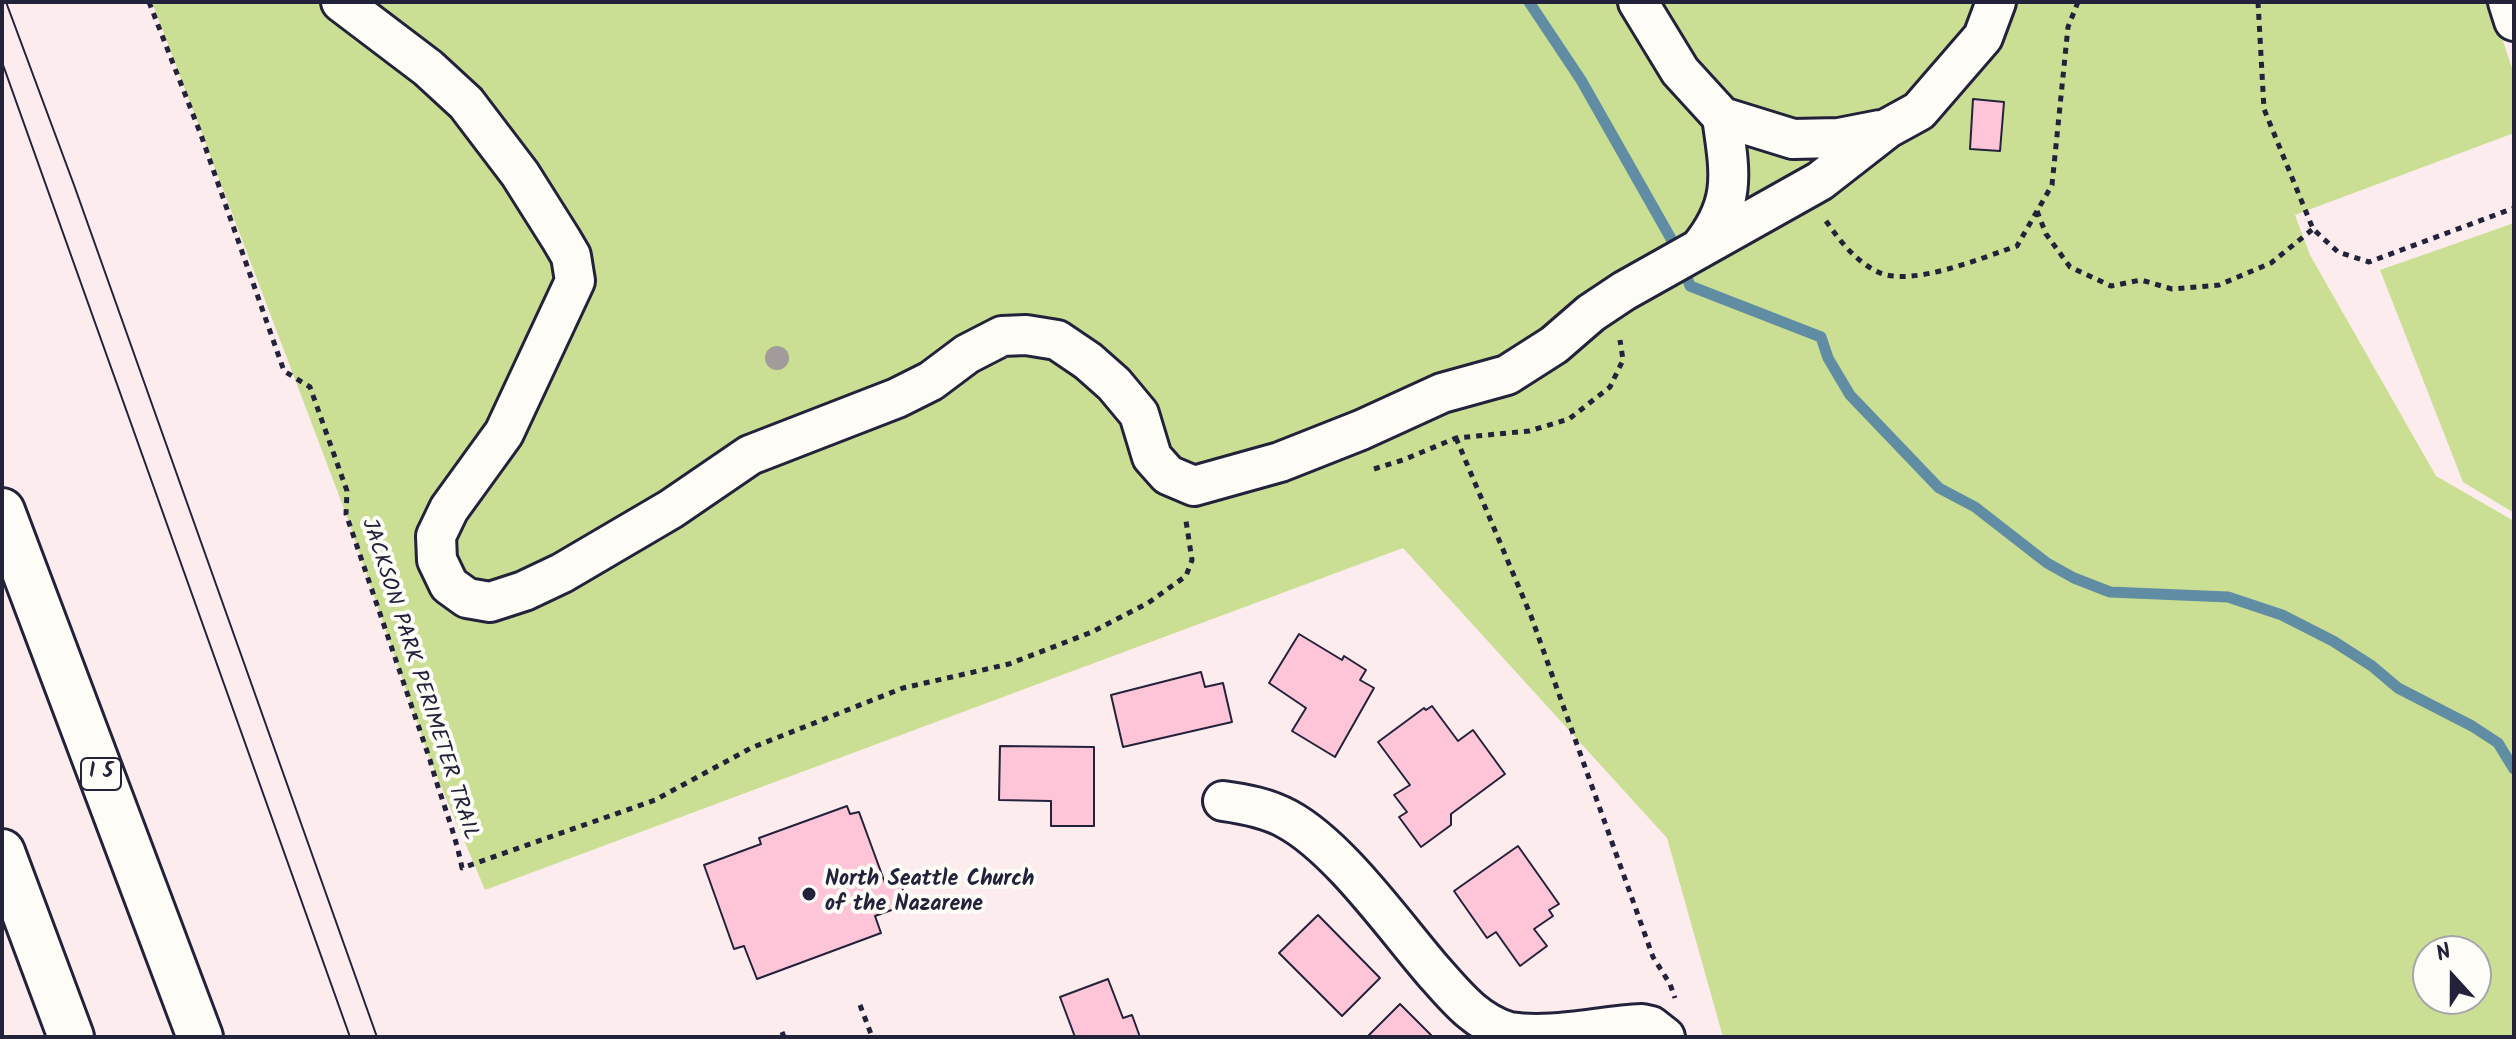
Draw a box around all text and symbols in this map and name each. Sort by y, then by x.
street label: JACKSON PARK PERIMETER TRAIL [353,516,483,844]
road number: I 5 [81,758,121,790]
place label: North Seattle Church of the Nazarene [825,868,1034,920]
marker: North Seattle Church of the Nazarene [800,885,818,903]
north arrow [2412,935,2492,1015]
text: N [2431,935,2457,973]

